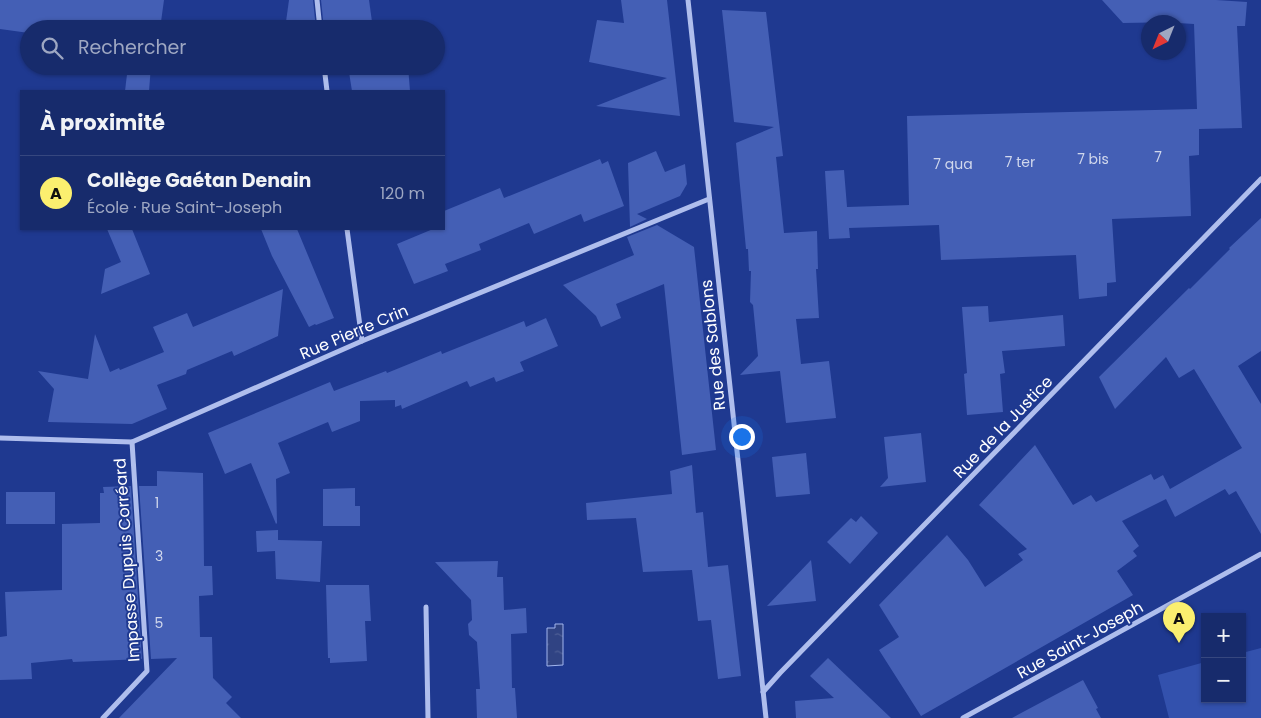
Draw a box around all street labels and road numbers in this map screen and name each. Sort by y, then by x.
street label: Rue des Sablons [695,279,731,411]
street label: Rue Pierre Crin [296,299,412,365]
street label: Rue de la Justice [948,371,1058,483]
street label: Impasse Dupuis Corréard [108,457,146,663]
street label: Rue Saint-Joseph [1013,596,1147,684]

